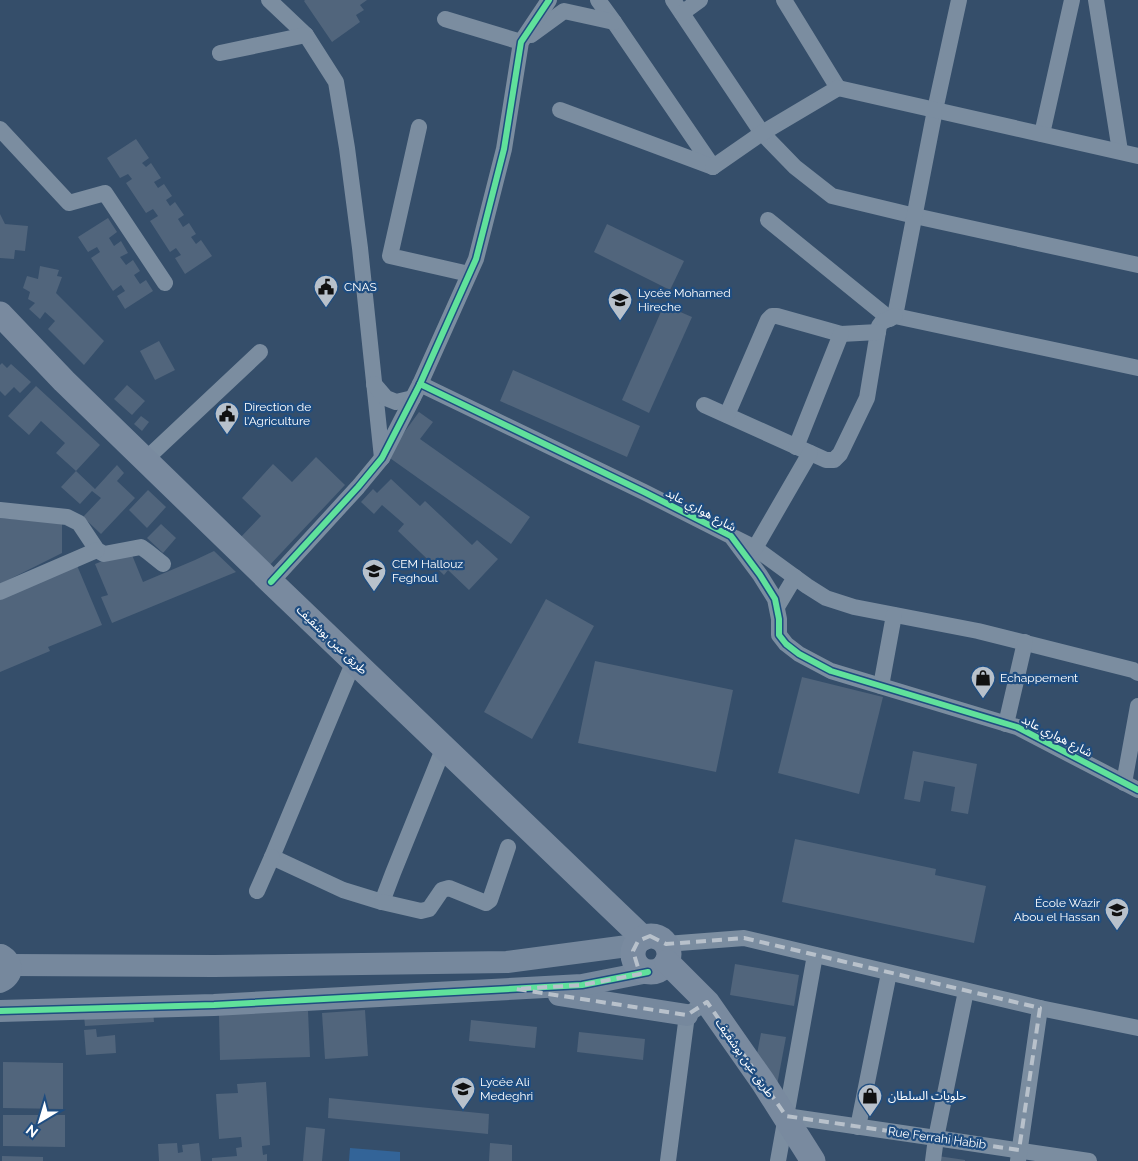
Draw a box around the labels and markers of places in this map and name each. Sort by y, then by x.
public building icon: CNAS [313,274,339,308]
place label: CNAS [344,280,377,294]
place label: Lycée Mohamed Hireche [638,286,731,314]
school or university icon: Lycée Mohamed Hireche [607,287,633,321]
place label: Direction de l'Agriculture [244,400,311,428]
public building icon: Direction de l'Agriculture [214,401,240,435]
place label: CEM Hallouz Feghoul [392,557,463,585]
school or university icon: CEM Hallouz Feghoul [361,558,387,592]
shop icon: Echappement [970,665,996,699]
place label: Echappement [1000,671,1078,685]
place label: École Wazir Abou el Hassan [1014,896,1101,924]
school or university icon: École Wazir Abou el Hassan [1104,897,1130,931]
place label: Lycée Ali Medeghri [480,1075,533,1103]
school or university icon: Lycée Ali Medeghri [450,1076,476,1110]
shop icon: حلويات السلطان [857,1083,883,1117]
place label: حلويات السلطان [888,1089,966,1103]

